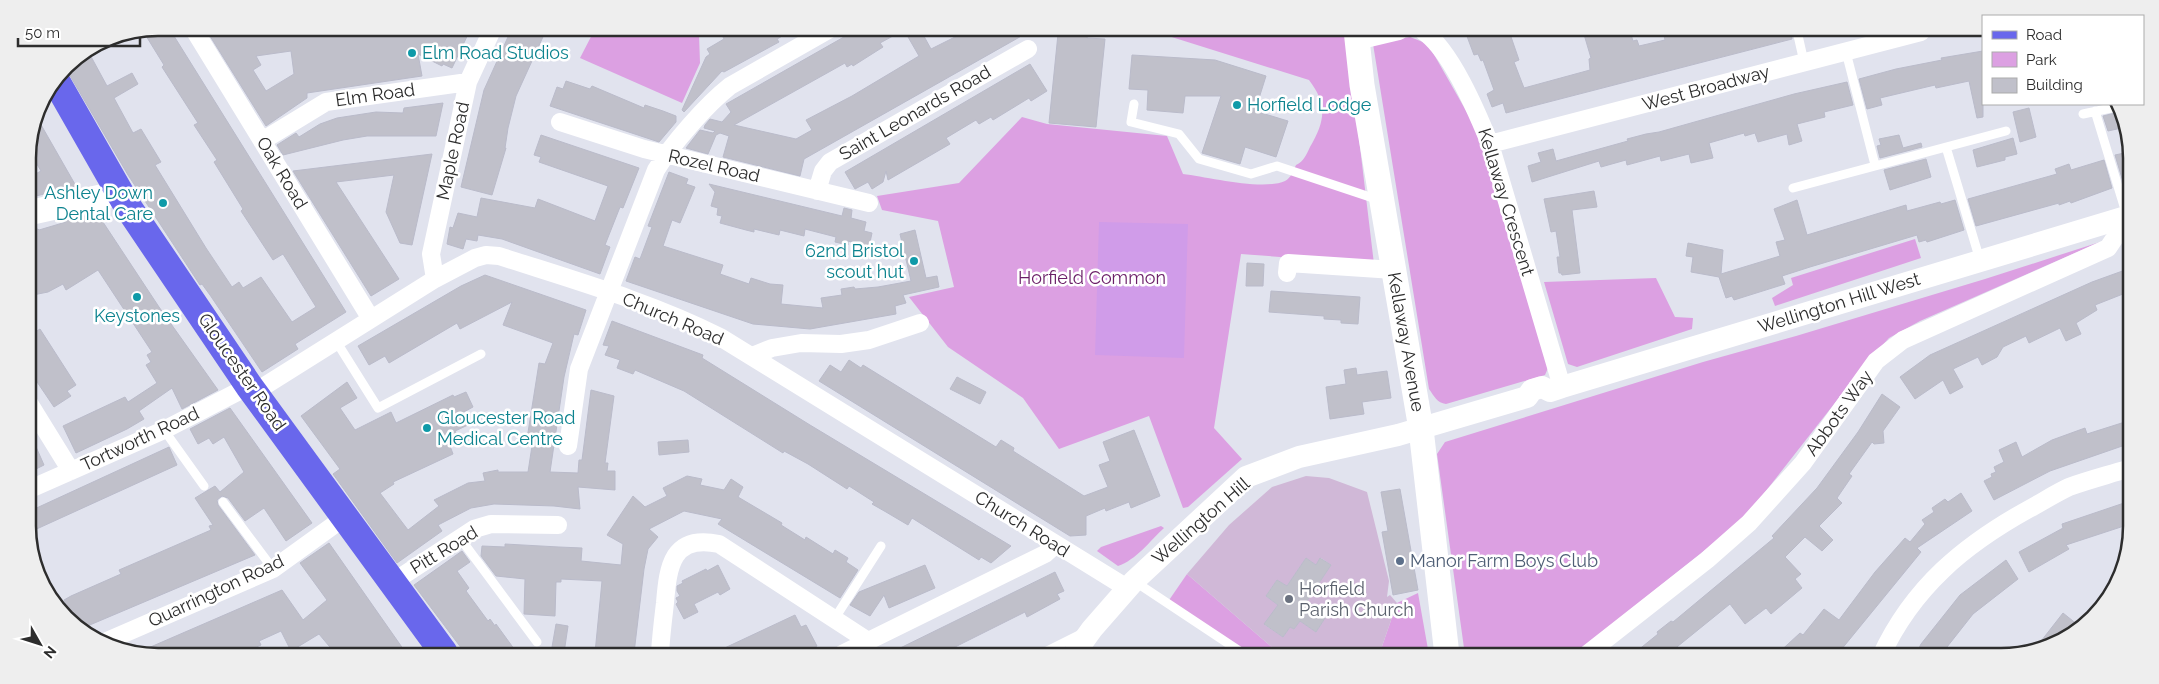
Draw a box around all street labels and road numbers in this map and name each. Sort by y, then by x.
street label: West Broadway [1640,60,1772,115]
street label: Saint Leonards Road [835,61,994,164]
street label: Elm Road [334,79,416,110]
street label: Maple Road [432,100,473,202]
street label: Kellaway Crescent [1474,126,1539,278]
street label: Oak Road [253,133,312,213]
street label: Rozel Road [666,145,762,186]
street label: Wellington Hill West [1755,268,1923,337]
street label: Kellaway Avenue [1384,271,1429,414]
street label: Church Road [620,288,727,349]
street label: Gloucester Road [194,309,291,434]
street label: Abbots Way [1800,366,1877,460]
street label: Tortworth Road [78,402,202,475]
street label: Wellington Hill [1148,473,1254,569]
street label: Church Road [971,486,1073,561]
street label: Pitt Road [406,521,481,578]
street label: Quarrington Road [145,550,287,631]

